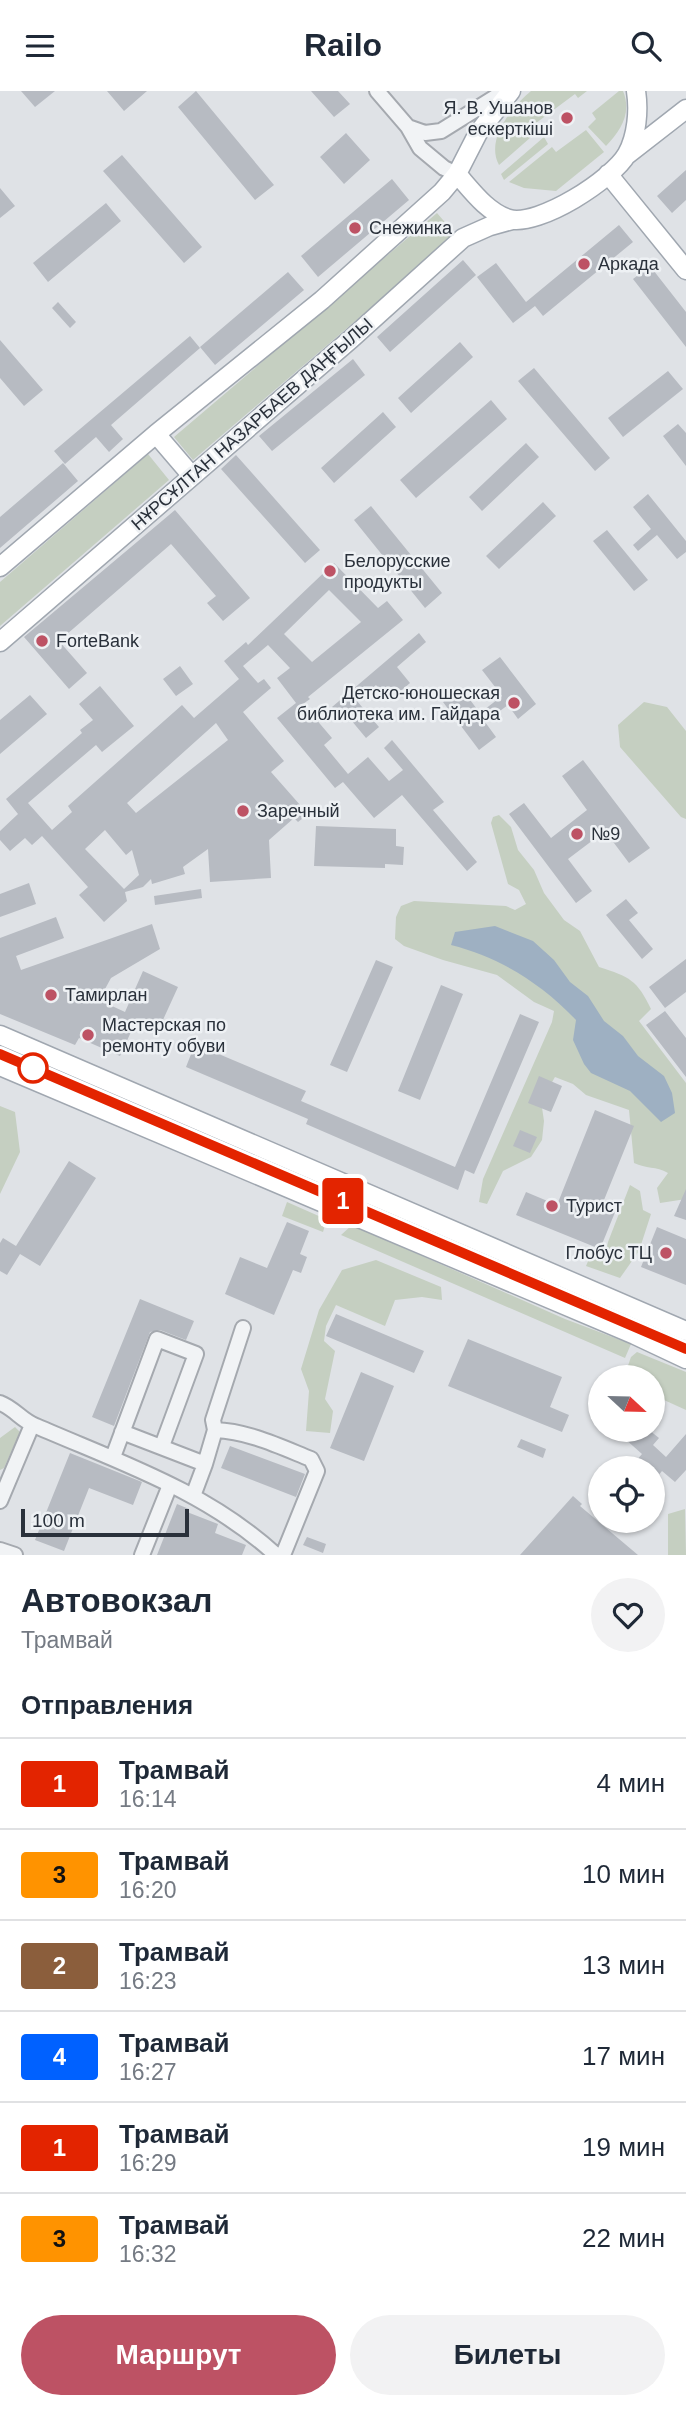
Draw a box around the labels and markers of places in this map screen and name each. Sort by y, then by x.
place label: Я. В. Ушанов ескерткіші [443,98,553,139]
marker: Я. В. Ушанов ескерткіші [559,110,575,126]
place label: Снежинка [369,218,453,238]
marker: Снежинка [347,220,363,236]
place label: Аркада [598,254,660,274]
marker: Аркада [576,256,592,272]
place label: Белорусские продукты [344,551,451,592]
marker: Белорусские продукты [322,563,338,579]
place label: ForteBank [56,631,140,651]
marker: ForteBank [34,633,50,649]
place label: Детско-юношеская библиотека им. Гайдара [297,683,501,724]
marker: Детско-юношеская библиотека им. Гайдара [506,695,522,711]
place label: Заречный [257,801,340,821]
marker: Заречный [235,803,251,819]
place label: №9 [591,824,620,844]
marker: №9 [569,826,585,842]
place label: Тамирлан [65,985,147,1005]
marker: Тамирлан [43,987,59,1003]
place label: Мастерская по ремонту обуви [102,1015,226,1056]
marker: Мастерская по ремонту обуви [80,1027,96,1043]
unlabelled marker [18,1053,48,1083]
place label: Турист [566,1196,622,1216]
marker: Турист [544,1198,560,1214]
place label: Глобус ТЦ [566,1243,652,1263]
marker: Глобус ТЦ [658,1245,674,1261]

